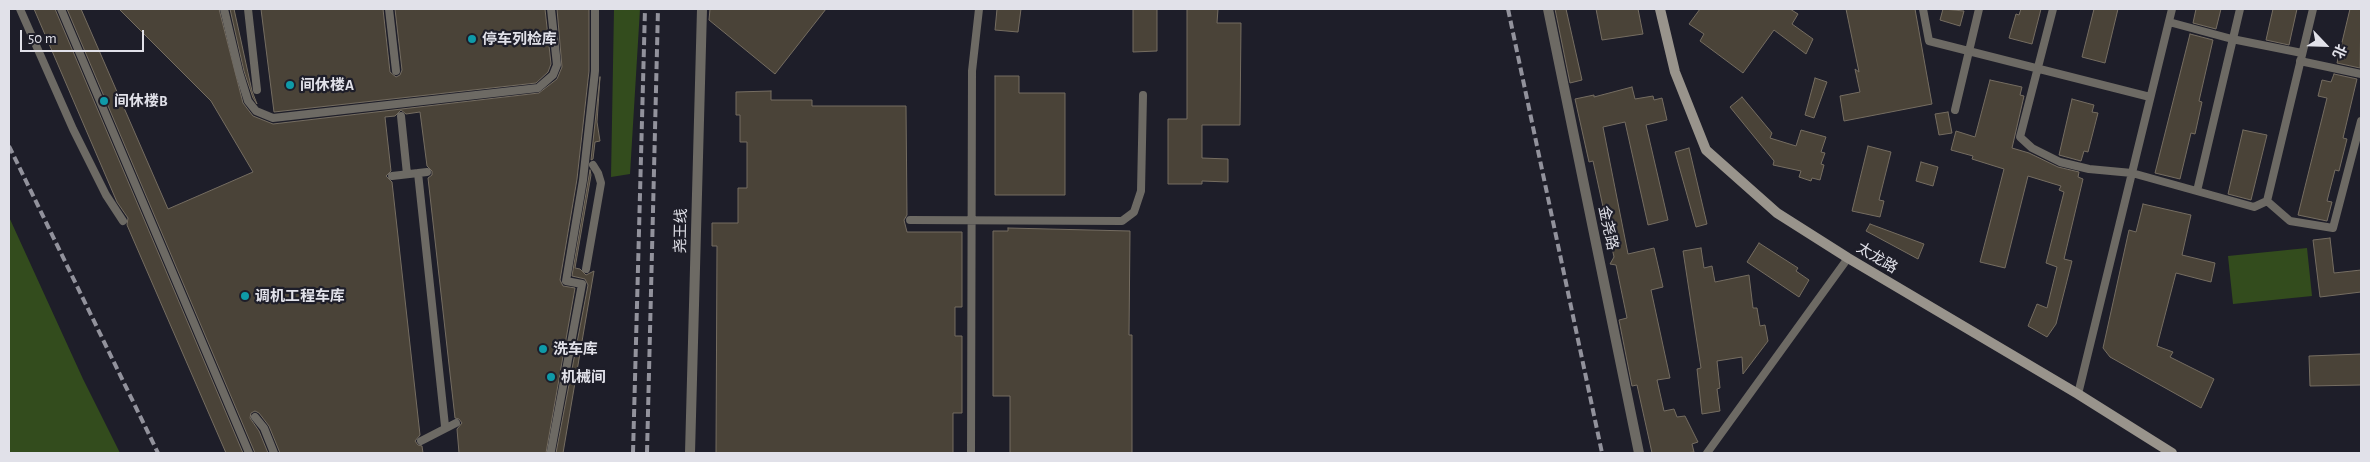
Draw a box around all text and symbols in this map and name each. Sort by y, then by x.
scale bar [22,20,146,52]
north arrow [2300,20,2350,70]
place label: 停车列检库 [482,30,557,48]
text: 50 m [28,31,57,46]
marker: 停车列检库 [466,33,478,45]
text: 北 [2329,42,2348,60]
place label: 间休楼A [300,76,354,94]
marker: 间休楼A [284,79,296,91]
place label: 间休楼B [114,92,168,110]
marker: 间休楼B [98,95,110,107]
street label: 金尧路 [1595,204,1621,252]
street label: 尧王线 [672,208,690,254]
street label: 太龙路 [1853,239,1901,277]
place label: 调机工程车库 [255,287,345,305]
marker: 调机工程车库 [239,290,251,302]
place label: 洗车库 [553,340,598,358]
marker: 洗车库 [537,343,549,355]
place label: 机械间 [561,368,606,386]
marker: 机械间 [545,371,557,383]

